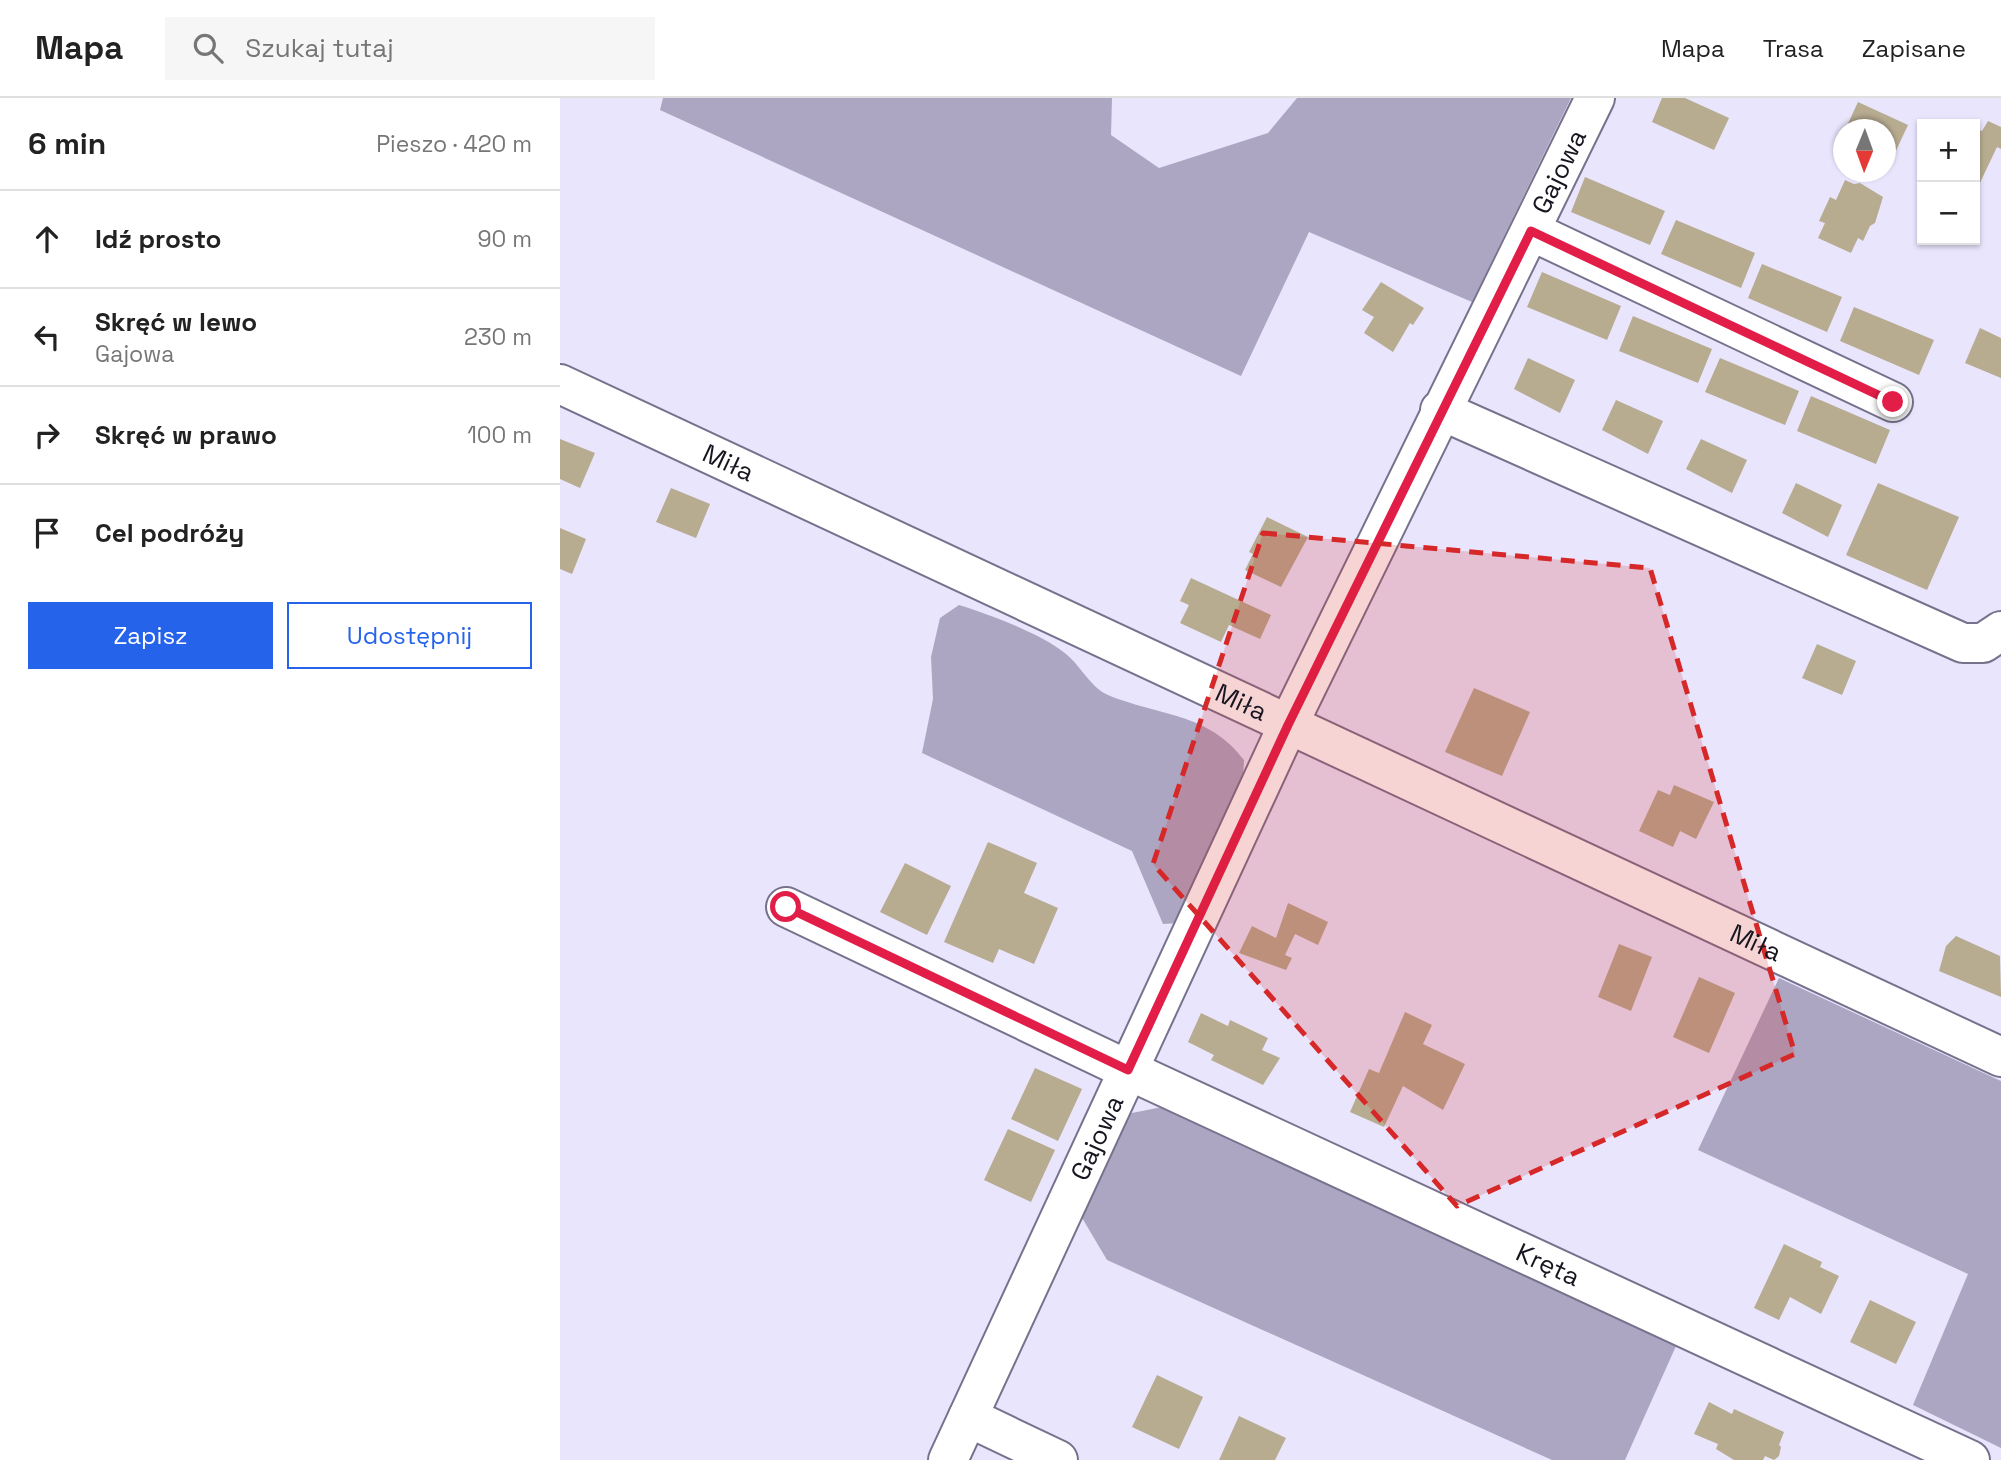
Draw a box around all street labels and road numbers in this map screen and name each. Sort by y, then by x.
street label: Gajowa [1524,124,1594,219]
street label: Miła [697,436,760,489]
street label: Miła [1210,676,1273,729]
street label: Miła [1725,916,1787,969]
street label: Gajowa [1063,1090,1131,1186]
street label: Kręta [1511,1235,1586,1294]

